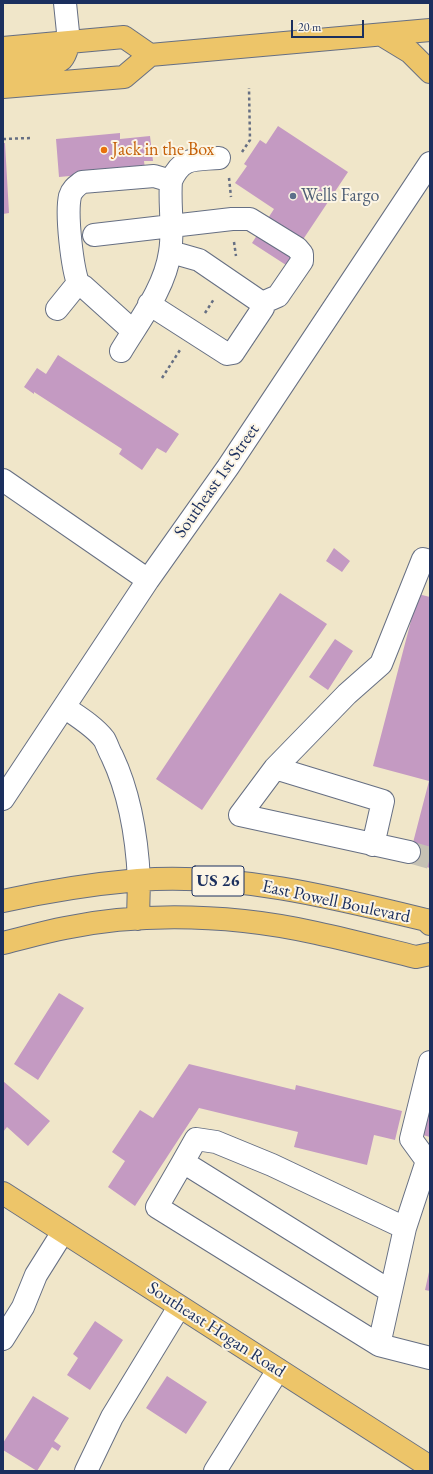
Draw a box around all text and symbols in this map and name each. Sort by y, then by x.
scale bar [293,12,366,38]
text: 20 m [298,19,321,35]
place label: Jack in the Box [112,139,214,161]
marker: Jack in the Box [99,145,109,155]
place label: Wells Fargo [301,185,379,207]
marker: Wells Fargo [288,191,298,201]
street label: Southeast 1st Street [170,420,264,542]
road number: US 26 [192,866,244,896]
street label: East Powell Boulevard [260,876,412,928]
street label: Southeast Hogan Road [143,1277,289,1383]

